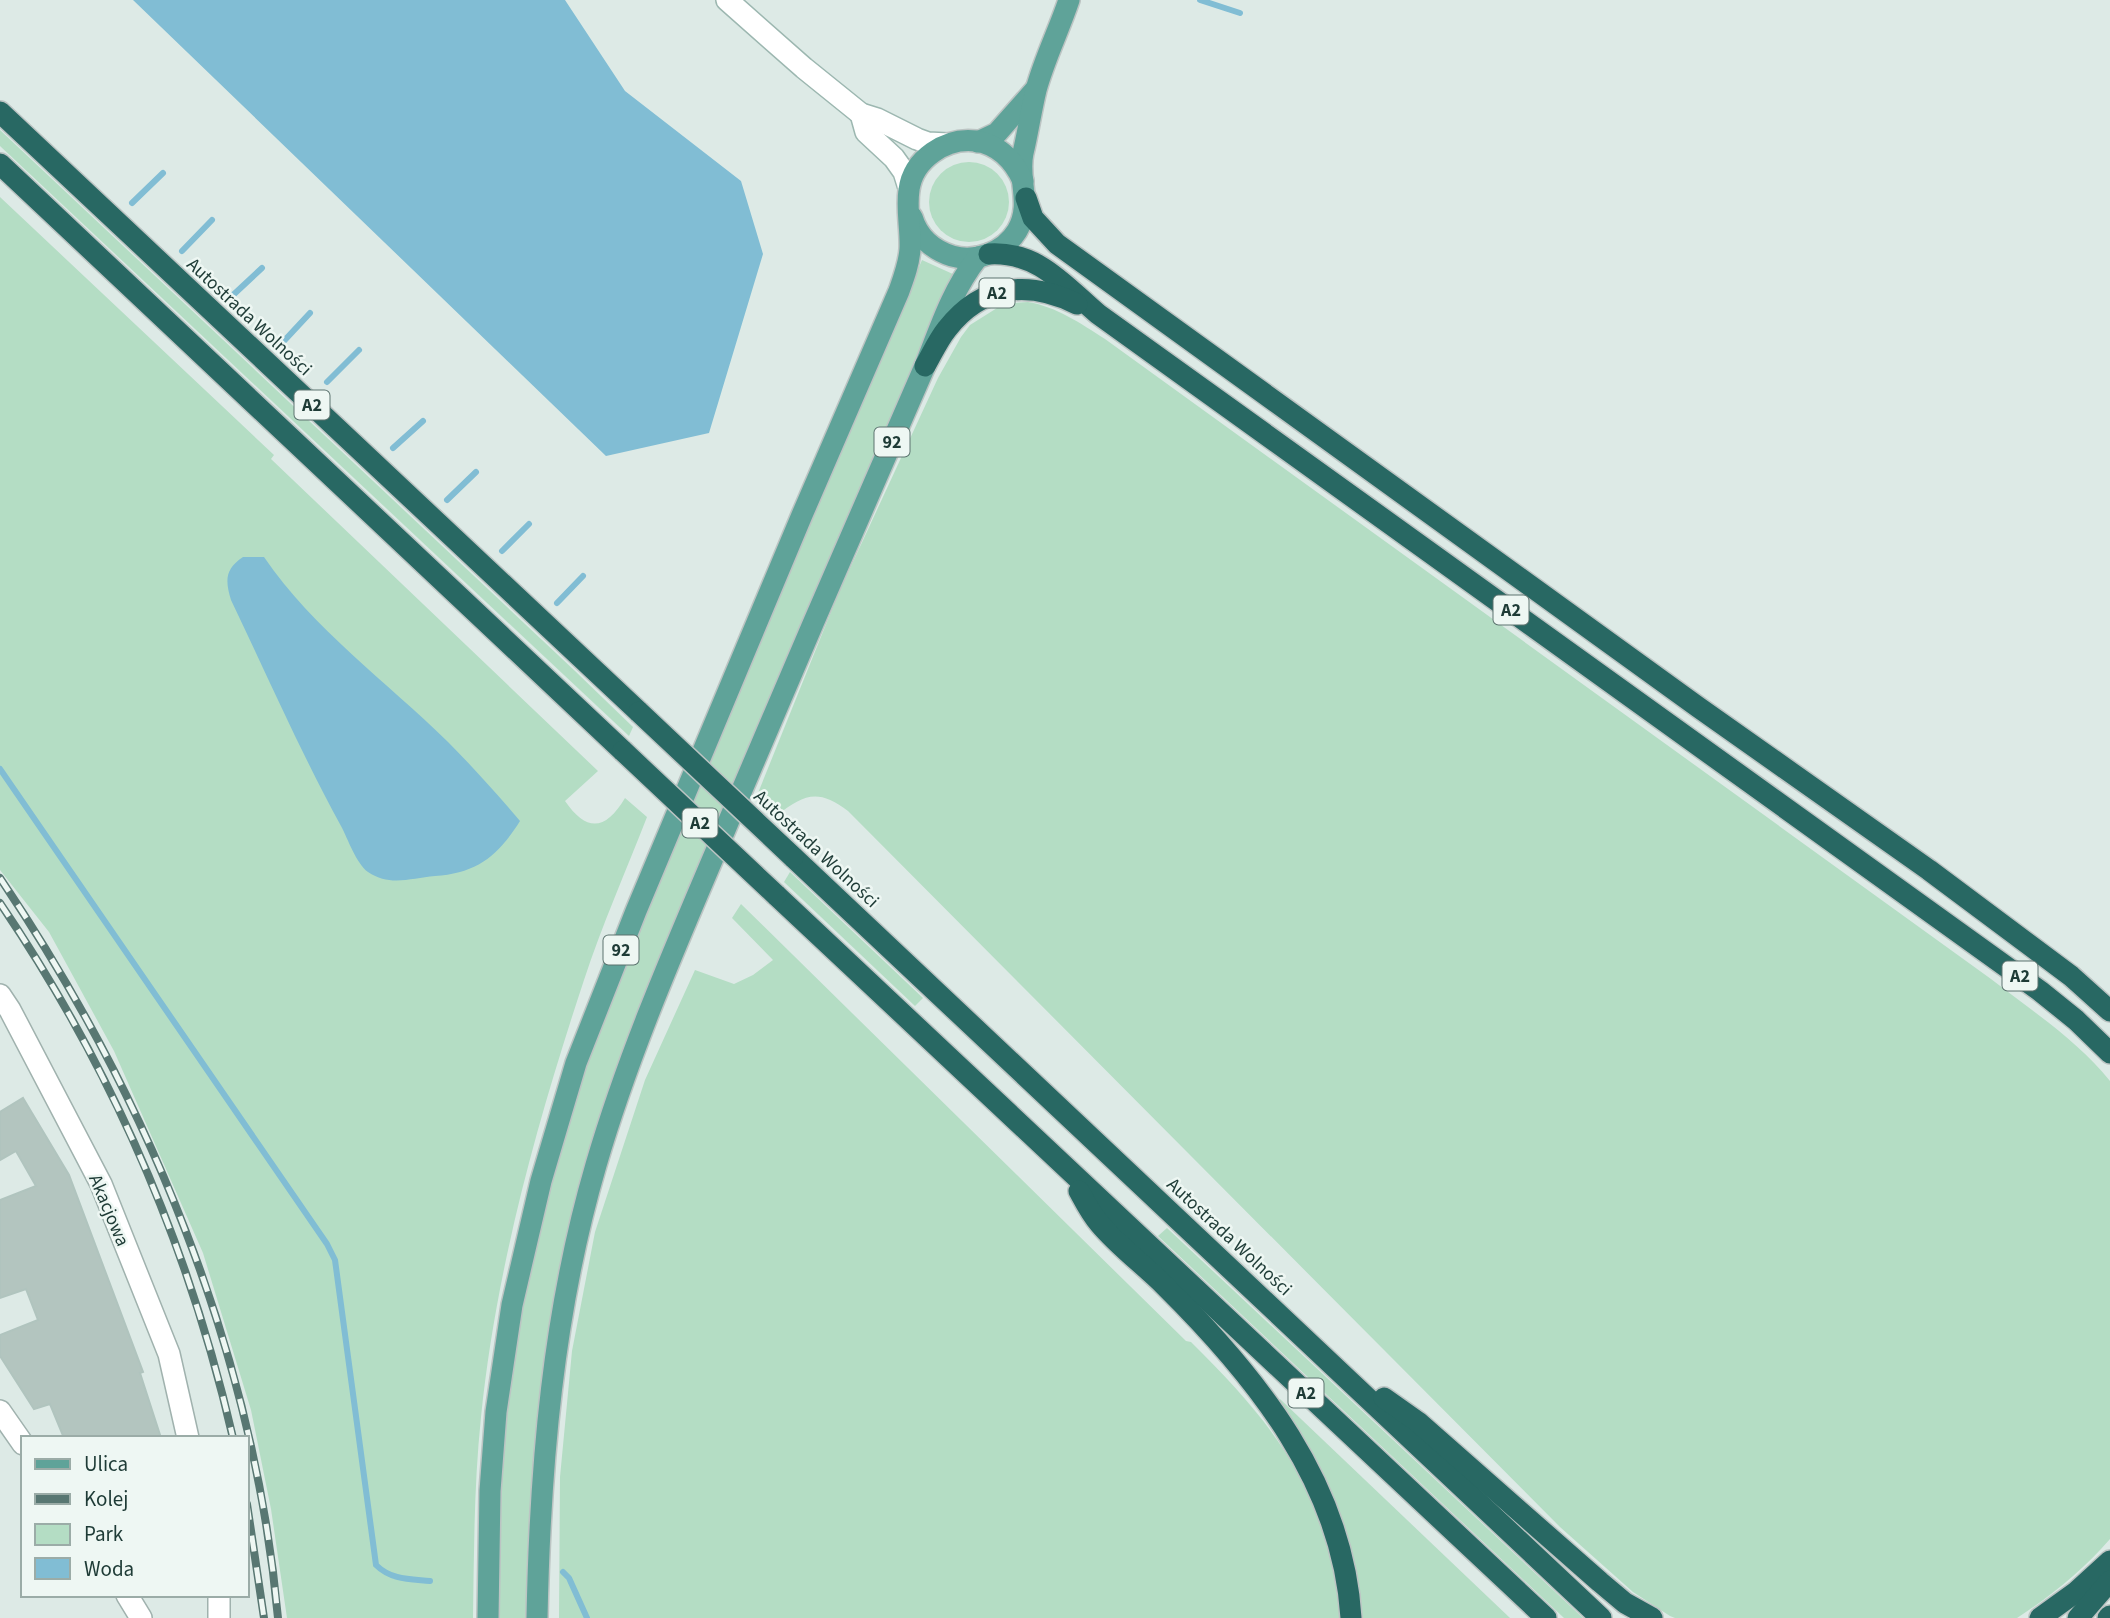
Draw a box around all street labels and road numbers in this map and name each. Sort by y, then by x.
street label: Autostrada Wolności [180,252,318,382]
road number: A2 [979,278,1014,307]
road number: A2 [294,390,330,419]
road number: 92 [874,428,910,457]
road number: A2 [1494,596,1528,624]
street label: Autostrada Wolności [747,784,885,914]
road number: A2 [682,808,718,838]
road number: 92 [604,936,638,965]
road number: A2 [2002,961,2038,990]
street label: Akacjowa [81,1170,136,1251]
street label: Autostrada Wolności [1160,1172,1298,1302]
road number: A2 [1288,1378,1324,1408]

